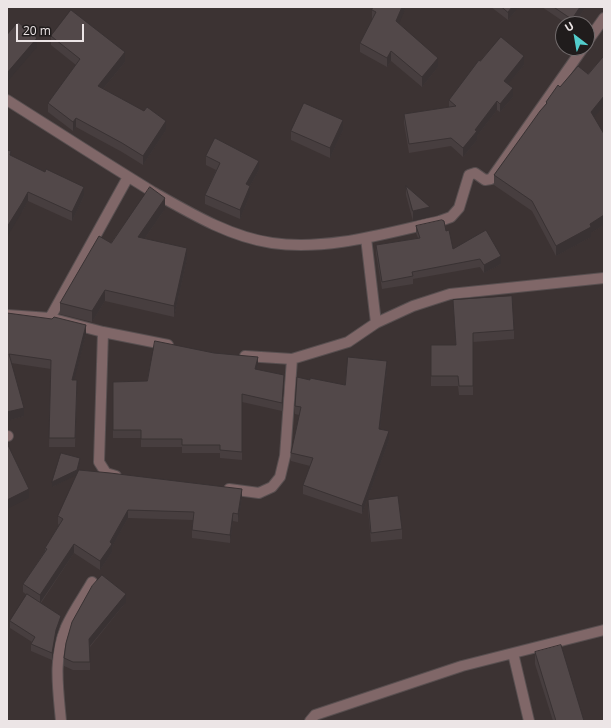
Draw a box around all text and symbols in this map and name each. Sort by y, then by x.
scale bar [18,16,86,42]
north arrow [555,16,595,56]
text: U [562,18,577,35]
text: 20 m [23,22,51,39]

